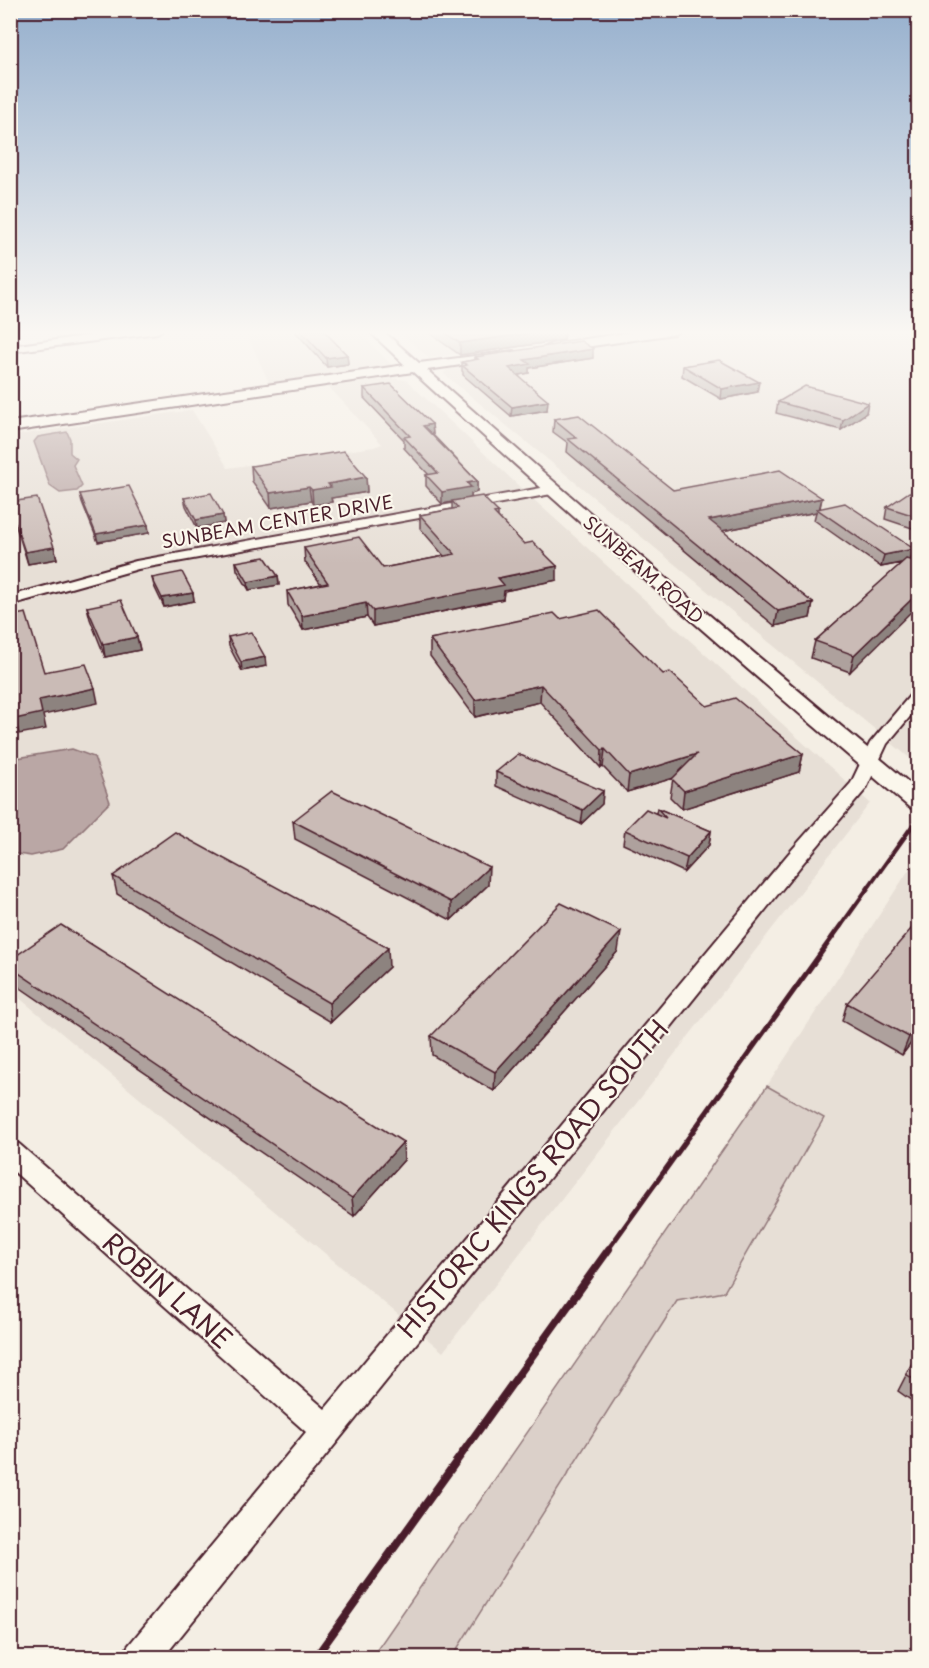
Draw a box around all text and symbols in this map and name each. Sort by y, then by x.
street label: SUNBEAM CENTER DRIVE [159,487,395,555]
street label: SUNBEAM ROAD [577,509,711,629]
street label: HISTORIC KINGS ROAD SOUTH [387,1010,677,1346]
street label: ROBIN LANE [95,1223,241,1357]

